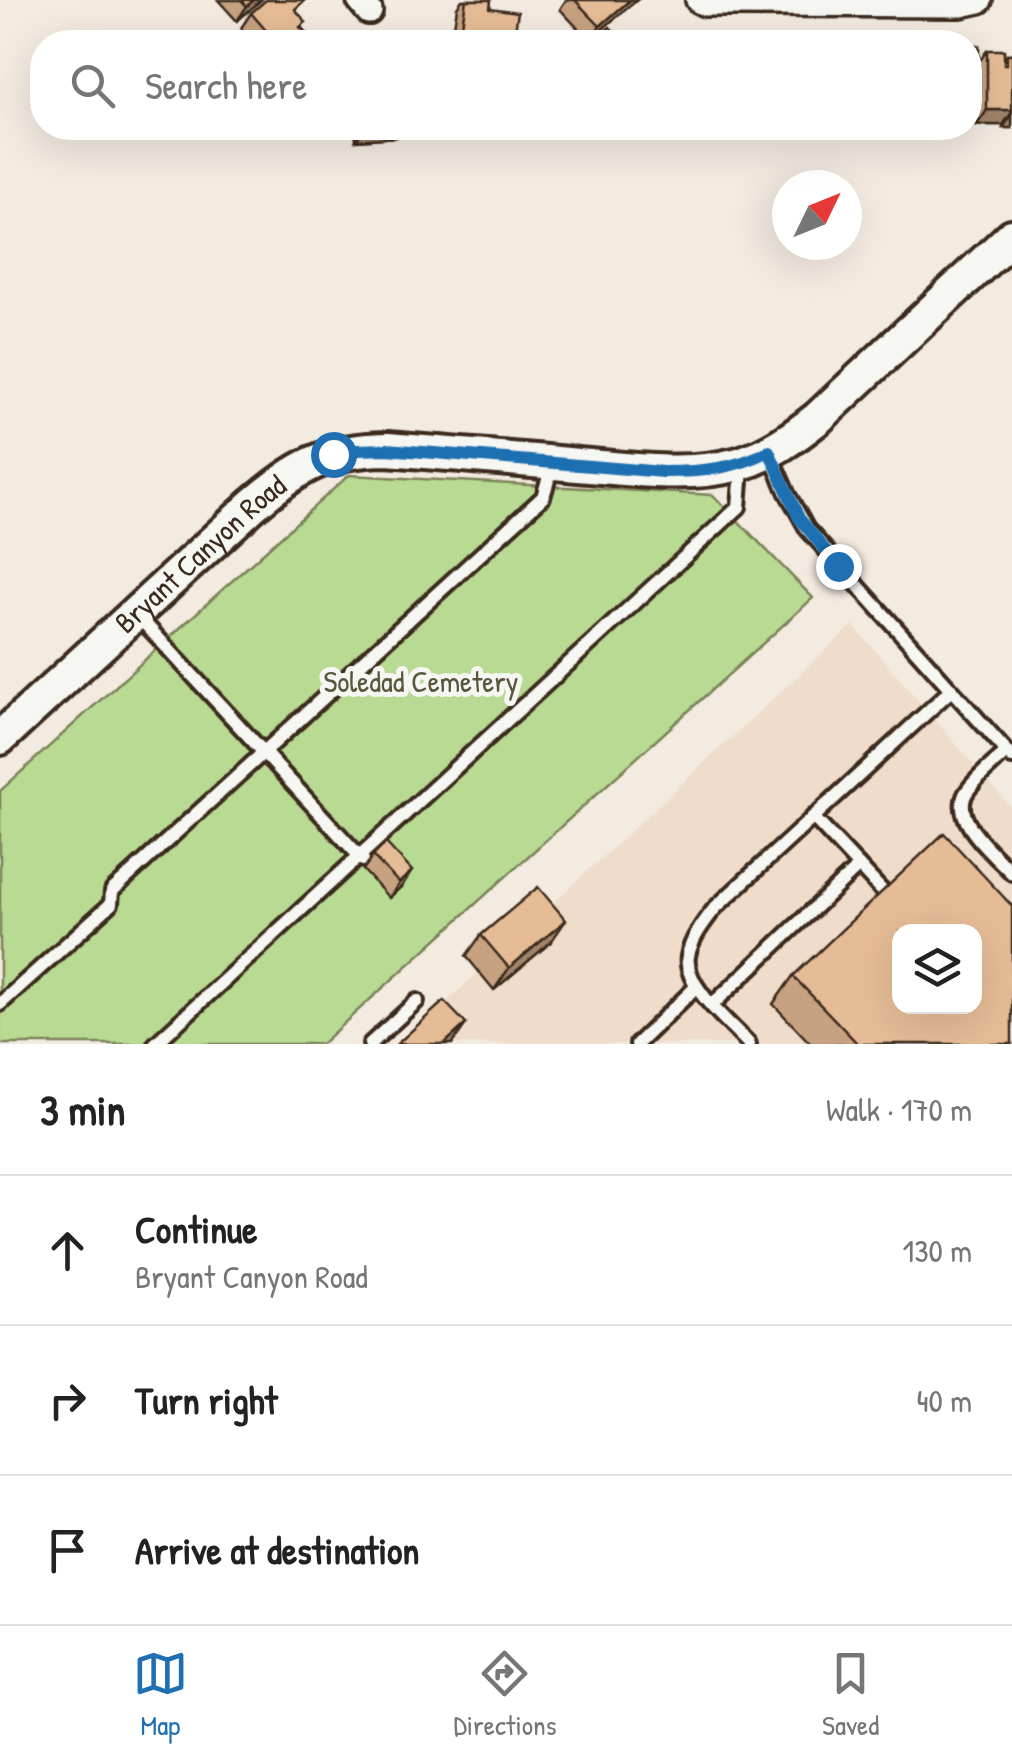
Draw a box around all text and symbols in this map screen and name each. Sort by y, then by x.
search box [30,30,982,140]
icon: search [65,58,120,113]
text: Search here [145,59,307,111]
north arrow [772,170,862,260]
route start [311,432,357,478]
street label: Bryant Canyon Road [106,465,294,642]
route end [816,544,862,590]
park label: Soledad Cemetery [323,661,519,701]
map controls [892,924,982,1014]
button: layers [892,924,982,1014]
text: 3 min [40,1081,125,1138]
text: Walk · 170 m [826,1088,972,1131]
text: Continue [135,1203,257,1255]
icon: ahead [40,1223,95,1278]
text: 130 m [903,1229,972,1272]
text: Bryant Canyon Road [135,1255,368,1298]
icon: right [40,1373,95,1428]
text: Turn right [135,1374,278,1426]
text: 40 m [917,1379,972,1422]
icon: arrive [40,1523,95,1578]
text: Arrive at destination [135,1524,419,1576]
tab: Map [133,1646,188,1744]
tab: Directions [453,1646,556,1744]
tab: Saved [822,1646,879,1744]

